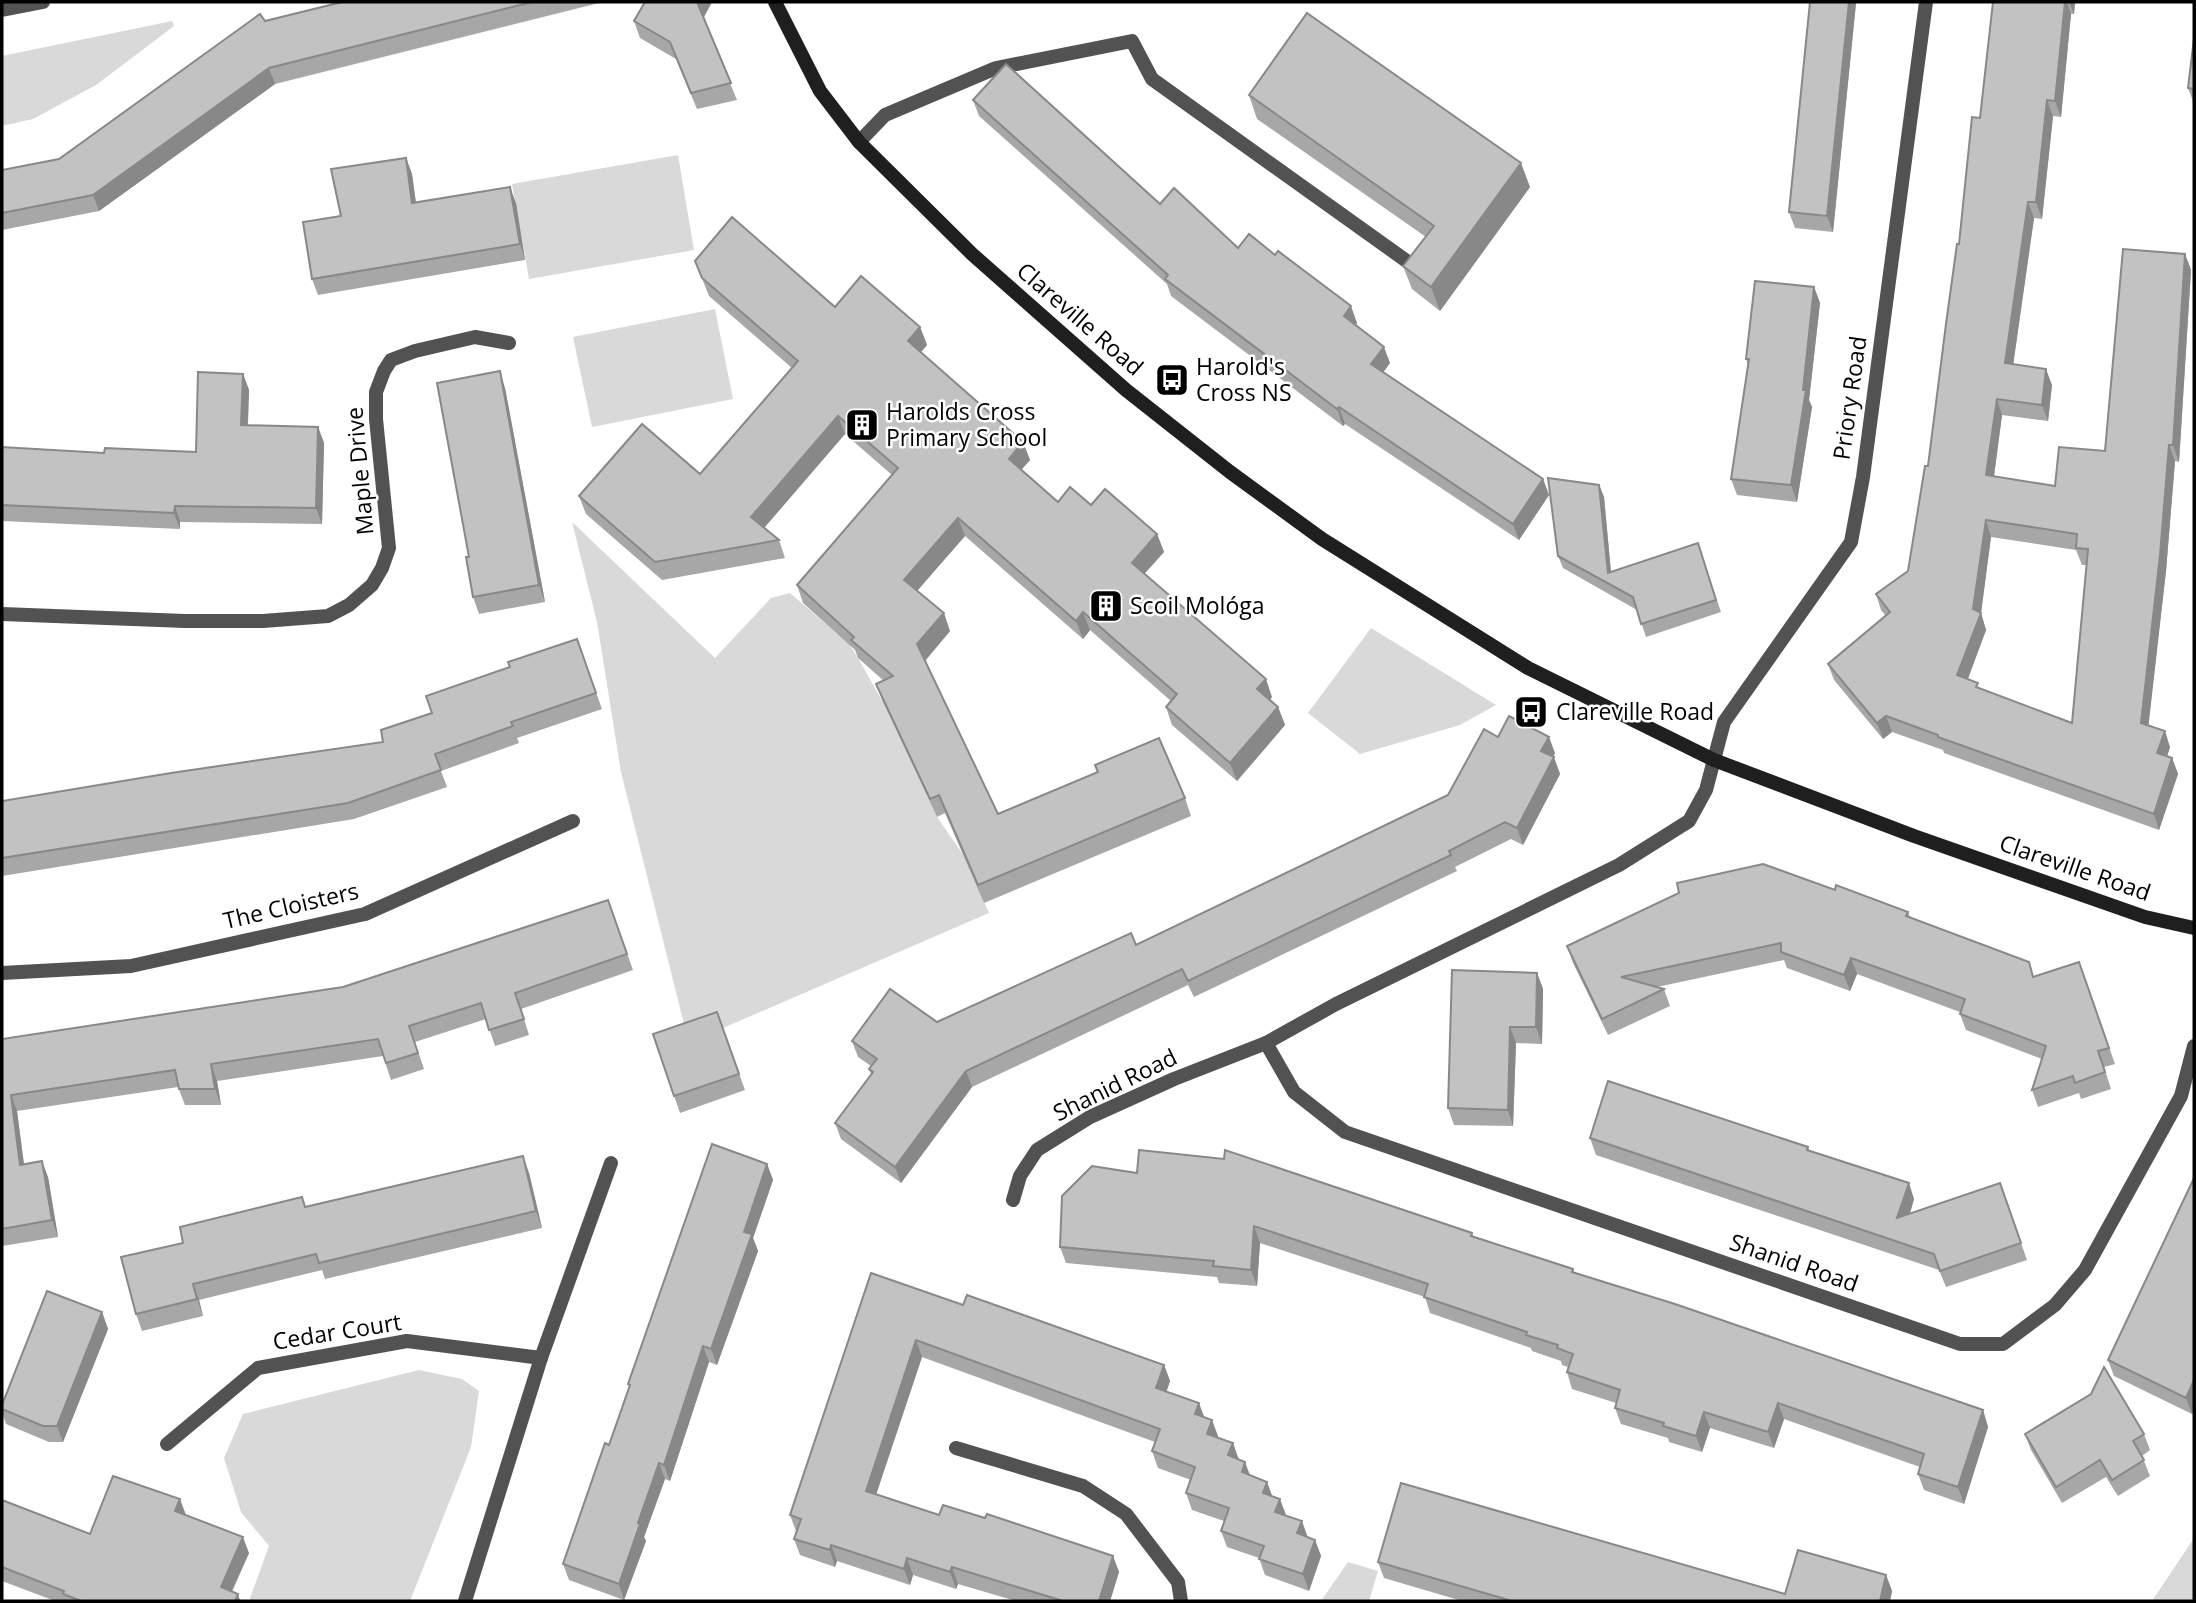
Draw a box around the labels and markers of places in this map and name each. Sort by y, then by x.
place label: Harold's Cross NS [1196,350,1292,408]
bus stop icon: Harold's Cross NS [1153,361,1191,399]
place label: Harolds Cross Primary School [886,395,1047,453]
building icon: Harolds Cross Primary School [843,406,881,444]
building icon: Scoil Mológa [1087,587,1125,625]
place label: Scoil Mológa [1130,589,1265,621]
bus stop icon: Clareville Road [1512,693,1550,731]
place label: Clareville Road [1556,695,1714,727]

